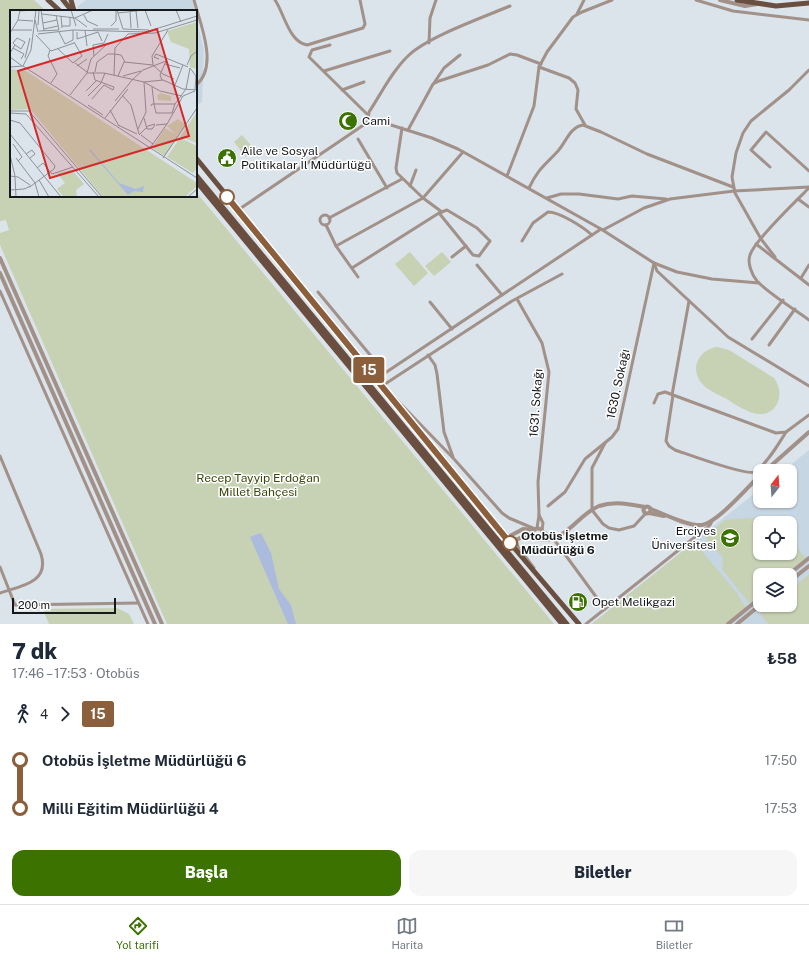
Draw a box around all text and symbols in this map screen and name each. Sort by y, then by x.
inset map [10,10,197,197]
mosque icon: Cami [337,110,359,132]
place label: Cami [362,114,390,128]
place label: Aile ve Sosyal Politikalar İl Müdürlüğü [241,144,372,172]
public building icon: Aile ve Sosyal Politikalar İl Müdürlüğü [216,147,238,169]
unlabelled marker [219,189,235,205]
street label: 1630. Sokağı [604,348,632,420]
line badge: 15 [351,357,387,383]
text: 15 [361,362,377,378]
street label: 1631. Sokağı [527,368,545,438]
north arrow [753,464,797,508]
map controls [753,464,797,612]
park label: Recep Tayyip Erdoğan Millet Bahçesi [196,471,320,499]
button: locate [753,516,797,560]
place label: Erciyes Üniversitesi [651,524,716,552]
school or university icon: Erciyes Üniversitesi [719,527,741,549]
place label: Otobüs İşletme Müdürlüğü 6 [521,529,608,557]
marker: Otobüs İşletme Müdürlüğü 6 [502,535,518,551]
button: layers [753,568,797,612]
fuel station icon: Opet Melikgazi [567,591,589,613]
place label: Opet Melikgazi [592,595,675,609]
scale bar [12,596,116,615]
text: 200 m [18,599,50,611]
text: 7 dk [12,638,57,664]
text: ₺58 [767,650,797,667]
text: 17:46 – 17:53 · Otobüs [12,666,139,681]
icon: walk [12,703,34,725]
icon: forward [54,703,76,725]
text: 15 [90,706,106,722]
text: 4 [40,707,48,722]
text: Otobüs İşletme Müdürlüğü 6 [42,752,246,769]
text: 17:50 [765,753,797,768]
text: Milli Eğitim Müdürlüğü 4 [42,800,219,817]
text: 17:53 [764,801,797,816]
button: Başla [12,850,401,896]
button: Biletler [409,850,797,896]
tab: Yol tarifi [116,915,159,951]
tab: Harita [391,915,423,951]
tab: Biletler [656,915,693,951]

